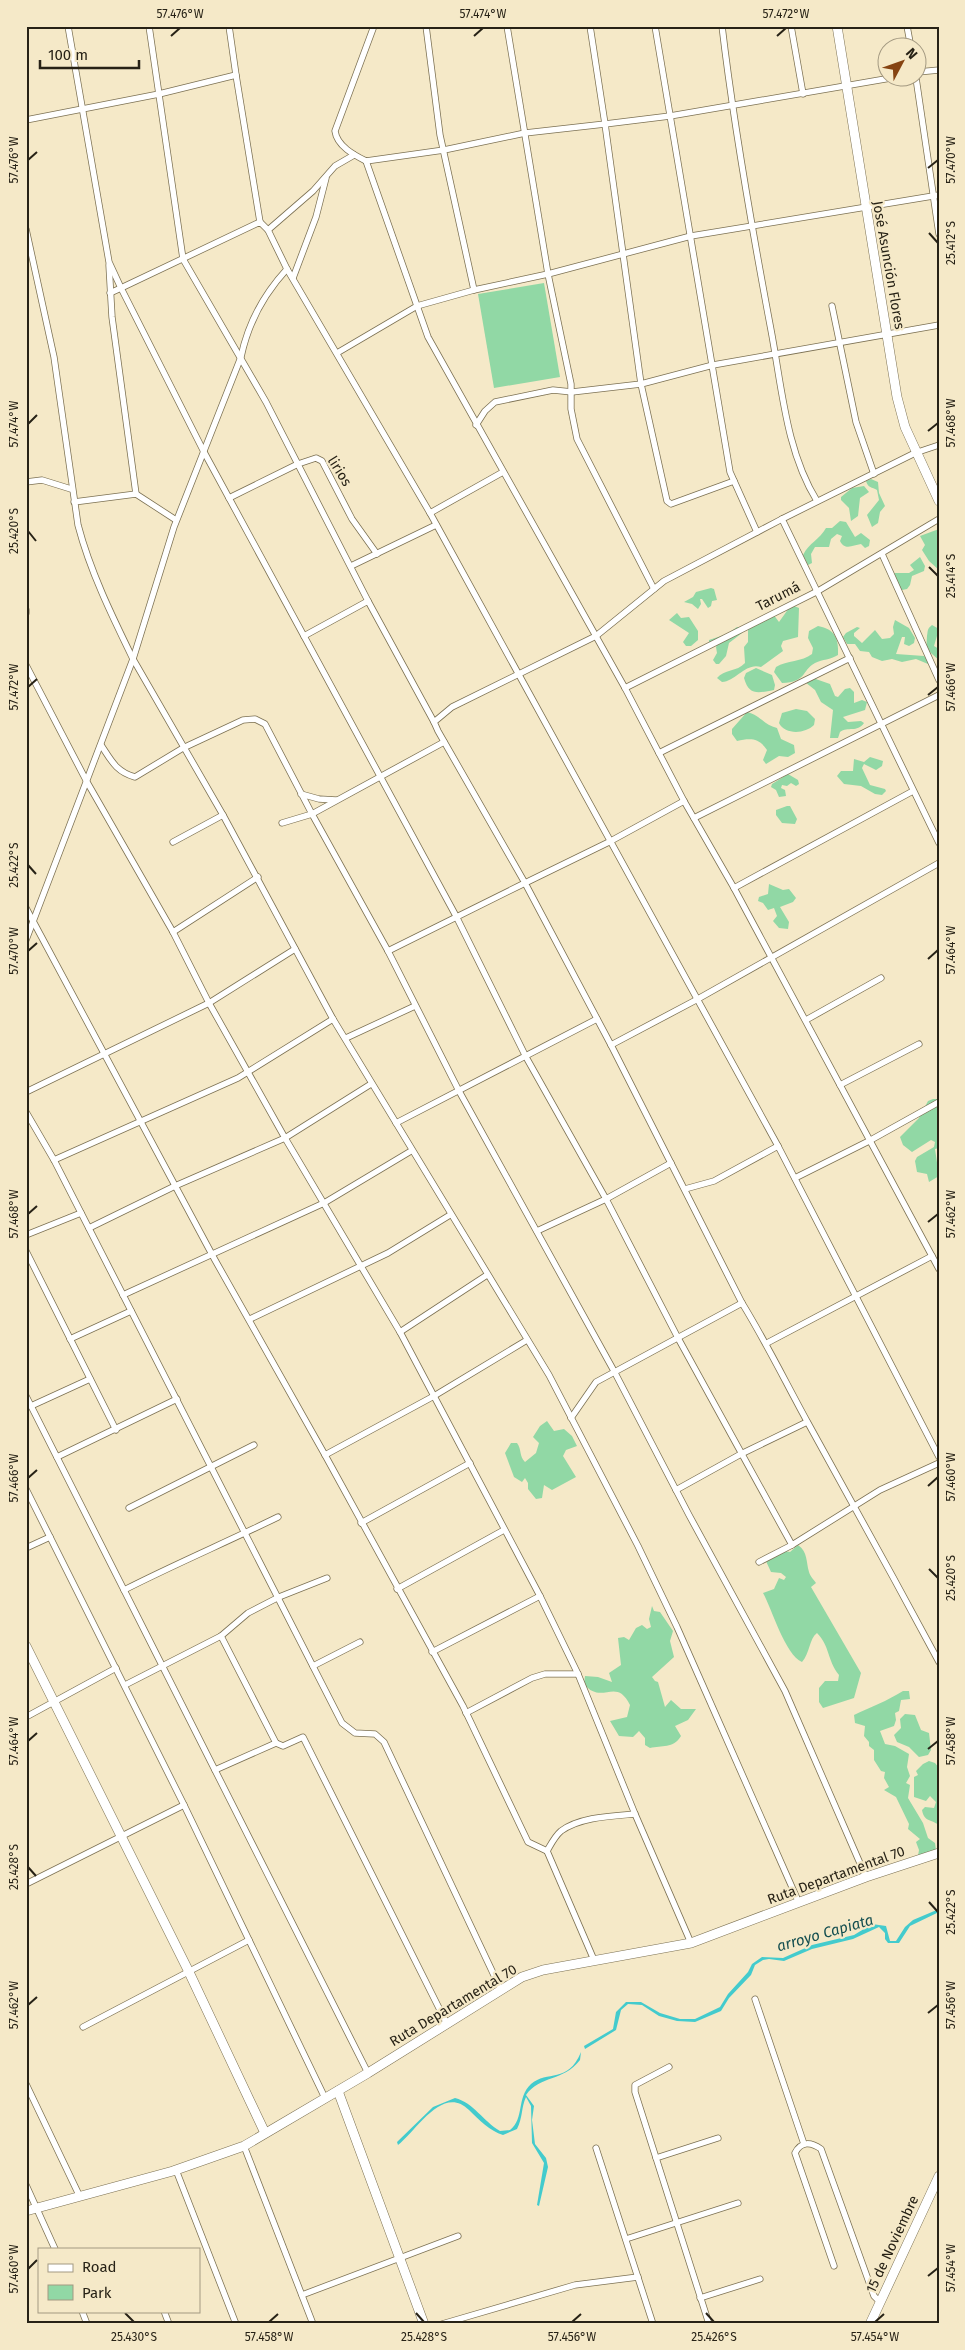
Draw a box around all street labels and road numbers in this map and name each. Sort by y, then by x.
street label: José Asunción Flores [869,200,908,331]
street label: lirios [324,453,356,490]
street label: Tarumá [753,578,803,615]
street label: Ruta Departamental 70 [765,1843,907,1908]
street label: Ruta Departamental 70 [387,1961,520,2050]
street label: 15 de Noviembre [862,2193,922,2296]

